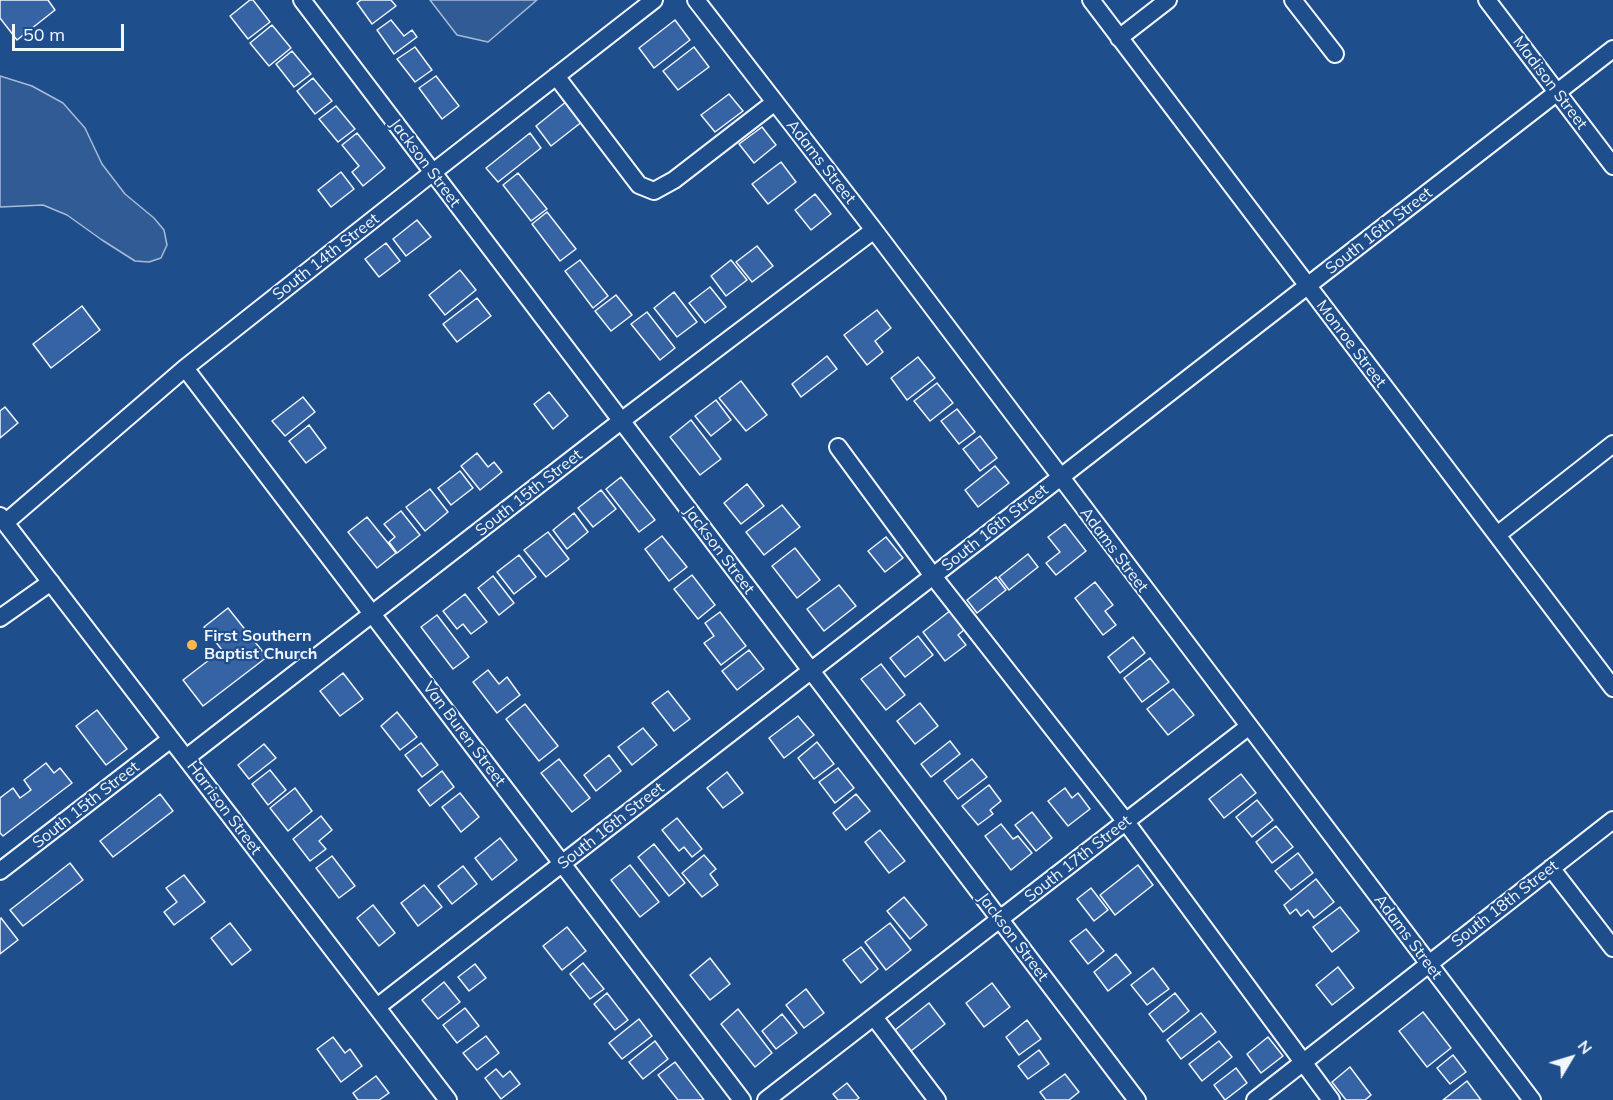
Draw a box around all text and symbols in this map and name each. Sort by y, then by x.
scale bar [15,12,128,50]
text: 50 m [23,23,65,46]
street label: Madison Street [1509,33,1591,133]
street label: Jackson Street [386,115,464,211]
street label: Adams Street [782,116,860,208]
street label: South 16th Street [1322,183,1436,279]
street label: South 14th Street [269,209,383,305]
street label: Monroe Street [1312,297,1390,391]
street label: South 15th Street [472,445,586,541]
street label: South 16th Street [938,480,1052,576]
street label: Jackson Street [680,502,758,598]
street label: Adams Street [1076,504,1152,596]
place label: First Southern Baptist Church [204,626,317,664]
marker: First Southern Baptist Church [185,638,199,652]
street label: Van Buren Street [419,678,509,790]
street label: South 15th Street [29,757,143,853]
street label: Harrison Street [183,757,265,859]
street label: South 16th Street [554,778,668,874]
street label: South 17th Street [1021,811,1135,907]
street label: South 18th Street [1448,856,1562,952]
street label: Jackson Street [974,889,1052,985]
street label: Adams Street [1370,891,1446,983]
north arrow [1541,1028,1601,1088]
text: N [1574,1036,1597,1058]

